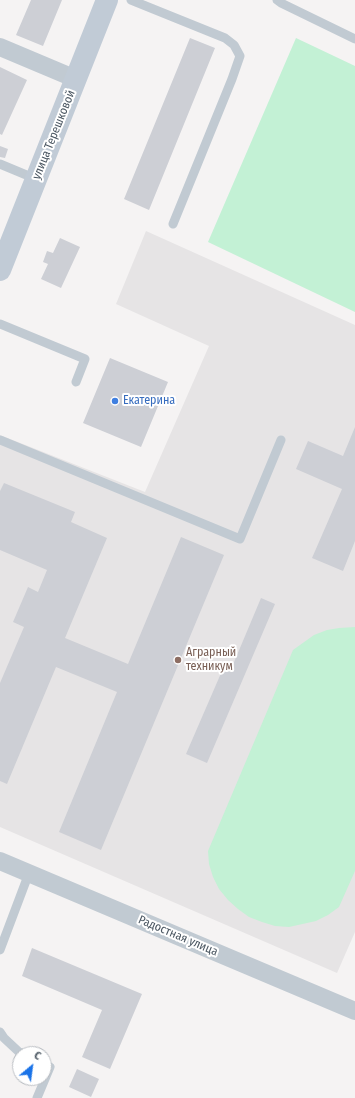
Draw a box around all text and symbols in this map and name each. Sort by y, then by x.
street label: улица Терешковой [29,88,79,182]
place label: Екатерина [123,394,175,408]
marker: Екатерина [110,396,120,406]
place label: Аграрный техникум [186,646,236,674]
marker: Аграрный техникум [173,655,183,665]
street label: Радостная улица [136,913,220,959]
north arrow [12,1046,52,1086]
text: С [32,1049,43,1063]

